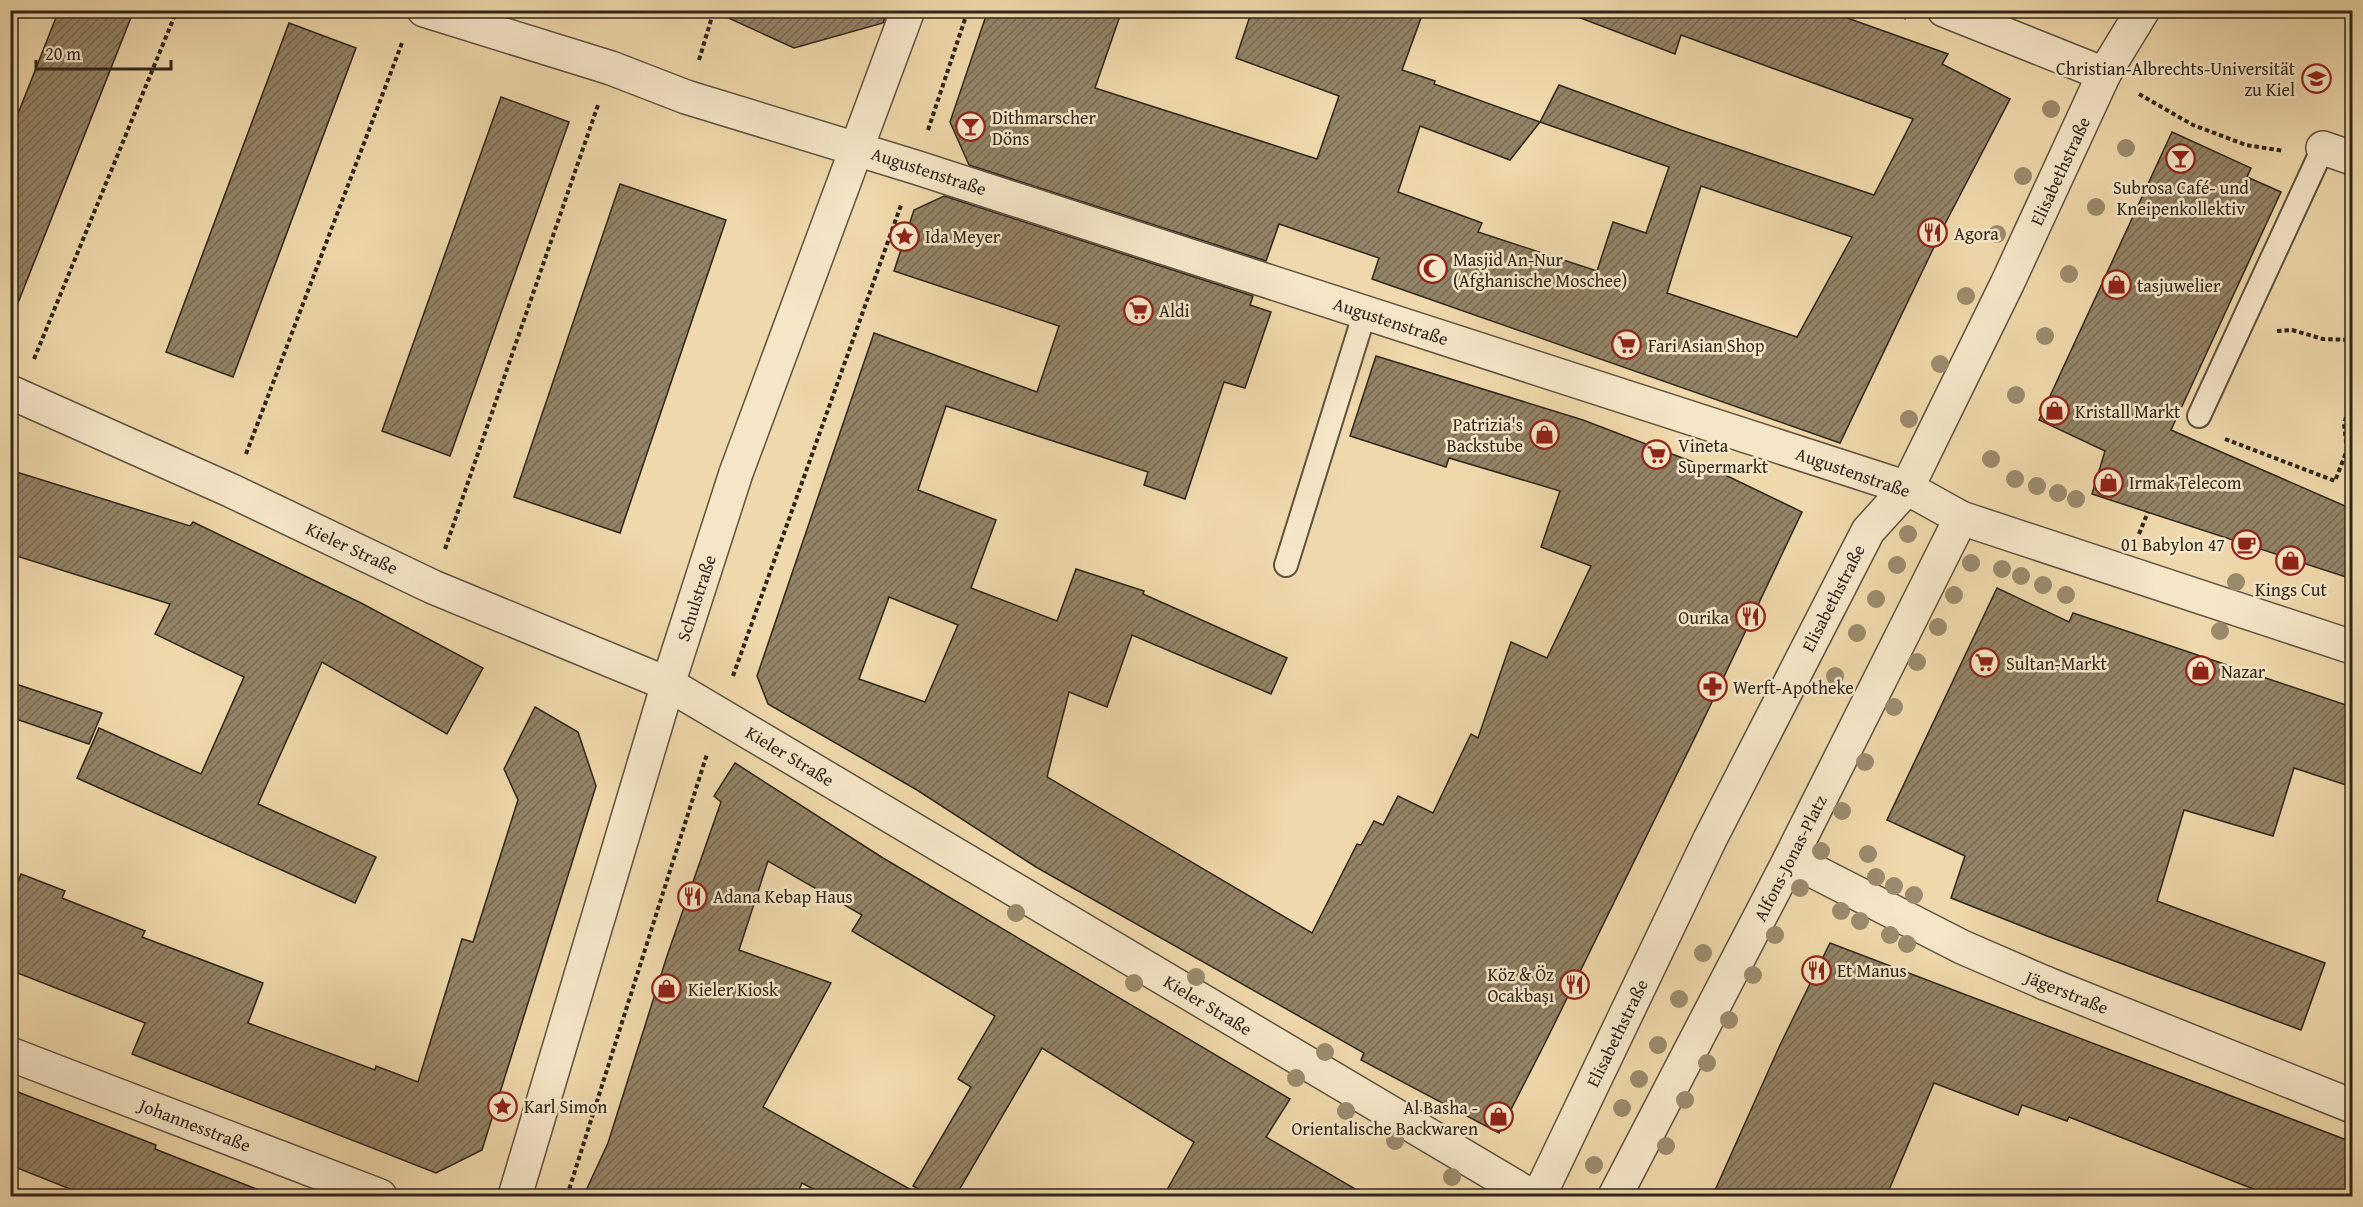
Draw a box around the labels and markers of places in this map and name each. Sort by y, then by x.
place label: Christian-Albrechts-Universität zu Kiel [2056,55,2296,103]
school or university icon: Christian-Albrechts-Universität zu Kiel [2300,62,2332,94]
place label: Dithmarscher Döns [992,104,1096,152]
bar icon: Dithmarscher Döns [955,111,987,143]
bar icon: Subrosa Café- und Kneipenkollektiv [2165,142,2197,174]
place label: Subrosa Café- und Kneipenkollektiv [2113,174,2249,222]
restaurant icon: Agora [1917,217,1949,249]
place icon: Ida Meyer [888,220,920,252]
place label: Agora [1954,220,1999,247]
place label: Ida Meyer [925,223,1001,250]
place label: Masjid An-Nur (Afghanische Moschee) [1453,246,1627,294]
mosque icon: Masjid An-Nur (Afghanische Moschee) [1416,253,1448,285]
shop icon: tasjuwelier [2100,269,2132,301]
place label: tasjuwelier [2137,272,2221,299]
supermarket icon: Aldi [1122,294,1154,326]
place label: Aldi [1159,297,1190,324]
supermarket icon: Fari Asian Shop [1611,329,1643,361]
place label: Fari Asian Shop [1648,332,1765,359]
shop icon: Kristall Markt [2038,395,2070,427]
place label: Kristall Markt [2075,398,2181,425]
place label: Patrizia's Backstube [1446,411,1523,459]
shop icon: Patrizia's Backstube [1528,418,1560,450]
place label: Vineta Supermarkt [1678,432,1769,480]
supermarket icon: Vineta Supermarkt [1641,439,1673,471]
shop icon: Irmak Telecom [2092,466,2124,498]
place label: Irmak Telecom [2129,469,2242,496]
cafe icon: 01 Babylon 47 [2230,528,2262,560]
place label: 01 Babylon 47 [2121,531,2225,558]
shop icon: Kings Cut [2275,544,2307,576]
place label: Kings Cut [2255,576,2328,603]
restaurant icon: Ourika [1734,601,1766,633]
place label: Ourika [1678,604,1729,631]
supermarket icon: Sultan-Markt [1969,647,2001,679]
place label: Sultan-Markt [2006,650,2108,677]
shop icon: Nazar [2184,655,2216,687]
place label: Nazar [2221,658,2266,685]
pharmacy icon: Werft-Apotheke [1696,671,1728,703]
place label: Werft-Apotheke [1733,674,1854,701]
restaurant icon: Adana Kebap Haus [676,880,708,912]
place label: Adana Kebap Haus [713,883,853,910]
restaurant icon: Et Manus [1800,954,1832,986]
place label: Et Manus [1837,957,1907,984]
place label: Köz & Öz Ocakbaşı [1487,961,1554,1009]
restaurant icon: Köz & Öz Ocakbaşı [1559,968,1591,1000]
shop icon: Kieler Kiosk [651,973,683,1005]
place label: Kieler Kiosk [688,976,779,1003]
place icon: Karl Simon [487,1090,519,1122]
place label: Karl Simon [524,1093,607,1120]
place label: Al Basha - Orientalische Backwaren [1291,1094,1478,1142]
shop icon: Al Basha - Orientalische Backwaren [1483,1101,1515,1133]

